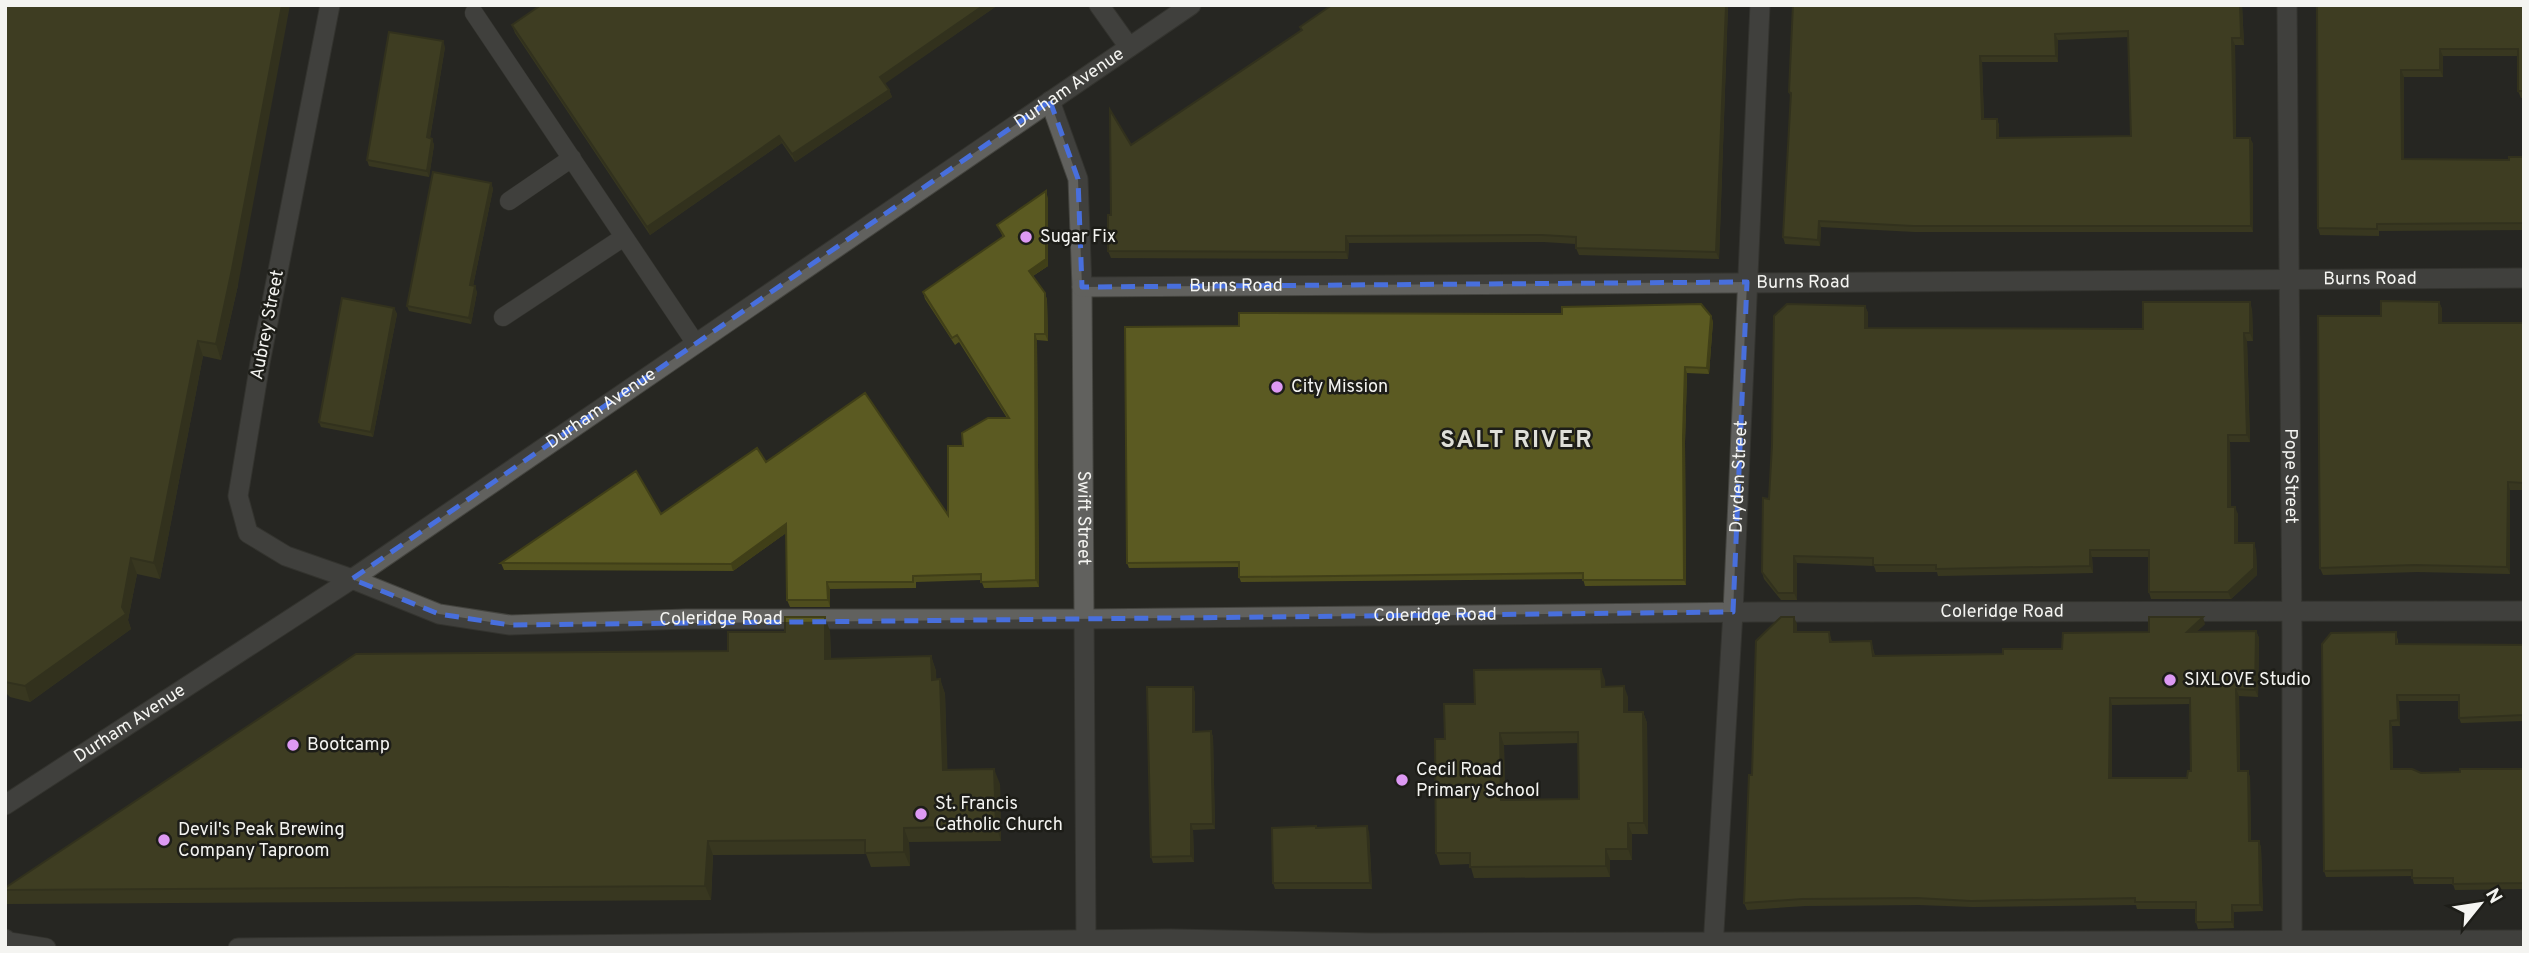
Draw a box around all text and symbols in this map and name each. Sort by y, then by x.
street label: Durham Avenue [1010,43,1129,134]
place label: Sugar Fix [1040,226,1116,249]
marker: Sugar Fix [1018,229,1034,245]
street label: Burns Road [2323,267,2417,291]
street label: Aubrey Street [246,268,290,382]
street label: Burns Road [1756,271,1850,294]
street label: Burns Road [1189,274,1283,298]
street label: Durham Avenue [542,363,661,454]
place label: City Mission [1291,376,1388,399]
marker: City Mission [1269,379,1285,395]
street label: Dryden Street [1725,420,1753,534]
district label: SALT RIVER [1440,426,1594,456]
street label: Pope Street [2279,428,2303,524]
street label: Swift Street [1072,471,1095,565]
street label: Coleridge Road [1940,600,2064,623]
street label: Coleridge Road [1373,603,1497,627]
street label: Coleridge Road [659,608,783,631]
place label: SIXLOVE Studio [2184,669,2311,692]
marker: SIXLOVE Studio [2162,672,2178,688]
street label: Durham Avenue [70,679,190,768]
place label: Bootcamp [307,734,390,757]
marker: Bootcamp [285,737,301,753]
place label: Cecil Road Primary School [1416,759,1540,803]
marker: Cecil Road Primary School [1394,772,1410,788]
place label: St. Francis Catholic Church [935,793,1063,837]
marker: St. Francis Catholic Church [913,806,929,822]
place label: Devil's Peak Brewing Company Taproom [178,819,345,863]
marker: Devil's Peak Brewing Company Taproom [156,832,172,848]
north arrow [2445,869,2515,939]
text: N [2479,885,2507,908]

